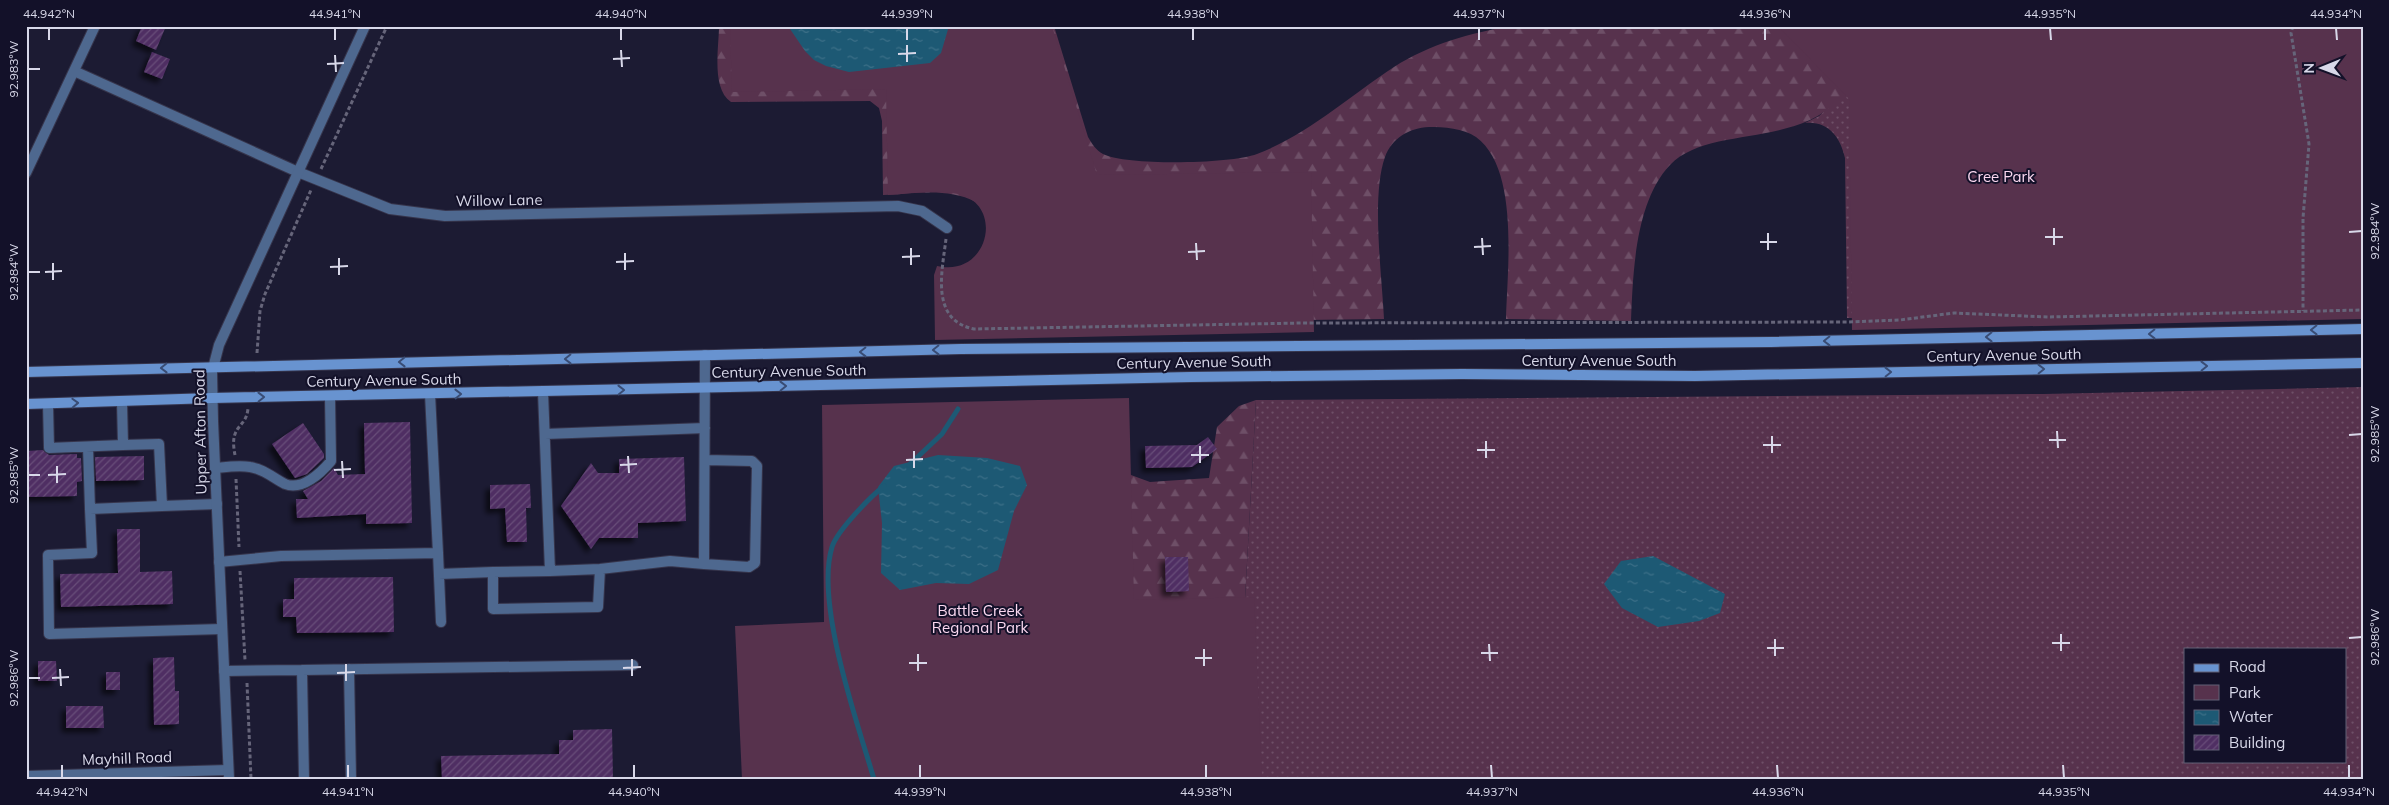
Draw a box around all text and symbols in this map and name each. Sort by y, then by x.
text: 44.942°N [23,6,75,21]
text: 44.941°N [309,6,361,21]
text: 44.940°N [595,6,647,21]
text: 44.939°N [881,6,933,21]
text: 44.938°N [1167,6,1219,21]
text: 44.937°N [1453,6,1505,21]
text: 44.936°N [1739,6,1791,21]
text: 44.935°N [2024,6,2076,21]
text: 44.934°N [2310,6,2362,21]
text: 92.983°W [6,41,21,97]
north arrow [2296,42,2346,92]
text: N [2300,63,2318,74]
park label: Cree Park [1967,167,2035,186]
street label: Willow Lane [455,190,543,210]
text: 92.984°W [2367,203,2382,259]
text: 92.984°W [6,244,21,300]
one-way arrow [2310,325,2318,336]
one-way arrow [2147,329,2155,339]
one-way arrow [1985,332,1992,342]
one-way arrow [1822,336,1830,346]
street label: Century Avenue South [1926,344,2082,366]
one-way arrow [932,345,940,355]
one-way arrow [859,347,866,357]
street label: Century Avenue South [1116,351,1272,373]
street label: Century Avenue South [1521,351,1677,370]
one-way arrow [564,353,572,364]
one-way arrow [398,357,406,368]
street label: Century Avenue South [711,360,867,382]
one-way arrow [2200,361,2208,371]
one-way arrow [160,363,168,373]
one-way arrow [2038,364,2046,374]
one-way arrow [1884,367,1892,377]
street label: Upper Afton Road [189,369,211,495]
street label: Century Avenue South [306,369,462,391]
one-way arrow [780,381,788,391]
one-way arrow [618,385,625,395]
one-way arrow [455,389,463,399]
one-way arrow [258,392,265,402]
one-way arrow [72,398,79,408]
text: 92.985°W [2367,406,2382,462]
text: 92.985°W [6,447,21,503]
park label: Battle Creek Regional Park [932,601,1028,637]
text: 92.986°W [2367,609,2382,665]
legend [2184,648,2346,762]
text: 92.986°W [6,650,21,706]
text: Road [2229,657,2266,676]
text: Park [2229,683,2261,702]
text: Water [2229,707,2273,726]
text: Building [2229,733,2285,752]
street label: Mayhill Road [82,747,172,769]
text: 44.942°N [36,784,88,799]
text: 44.941°N [322,784,374,799]
text: 44.940°N [608,784,660,799]
text: 44.939°N [894,784,946,799]
text: 44.938°N [1180,784,1232,799]
text: 44.937°N [1466,784,1518,799]
text: 44.936°N [1752,784,1804,799]
text: 44.935°N [2038,784,2090,799]
text: 44.934°N [2323,784,2375,799]

